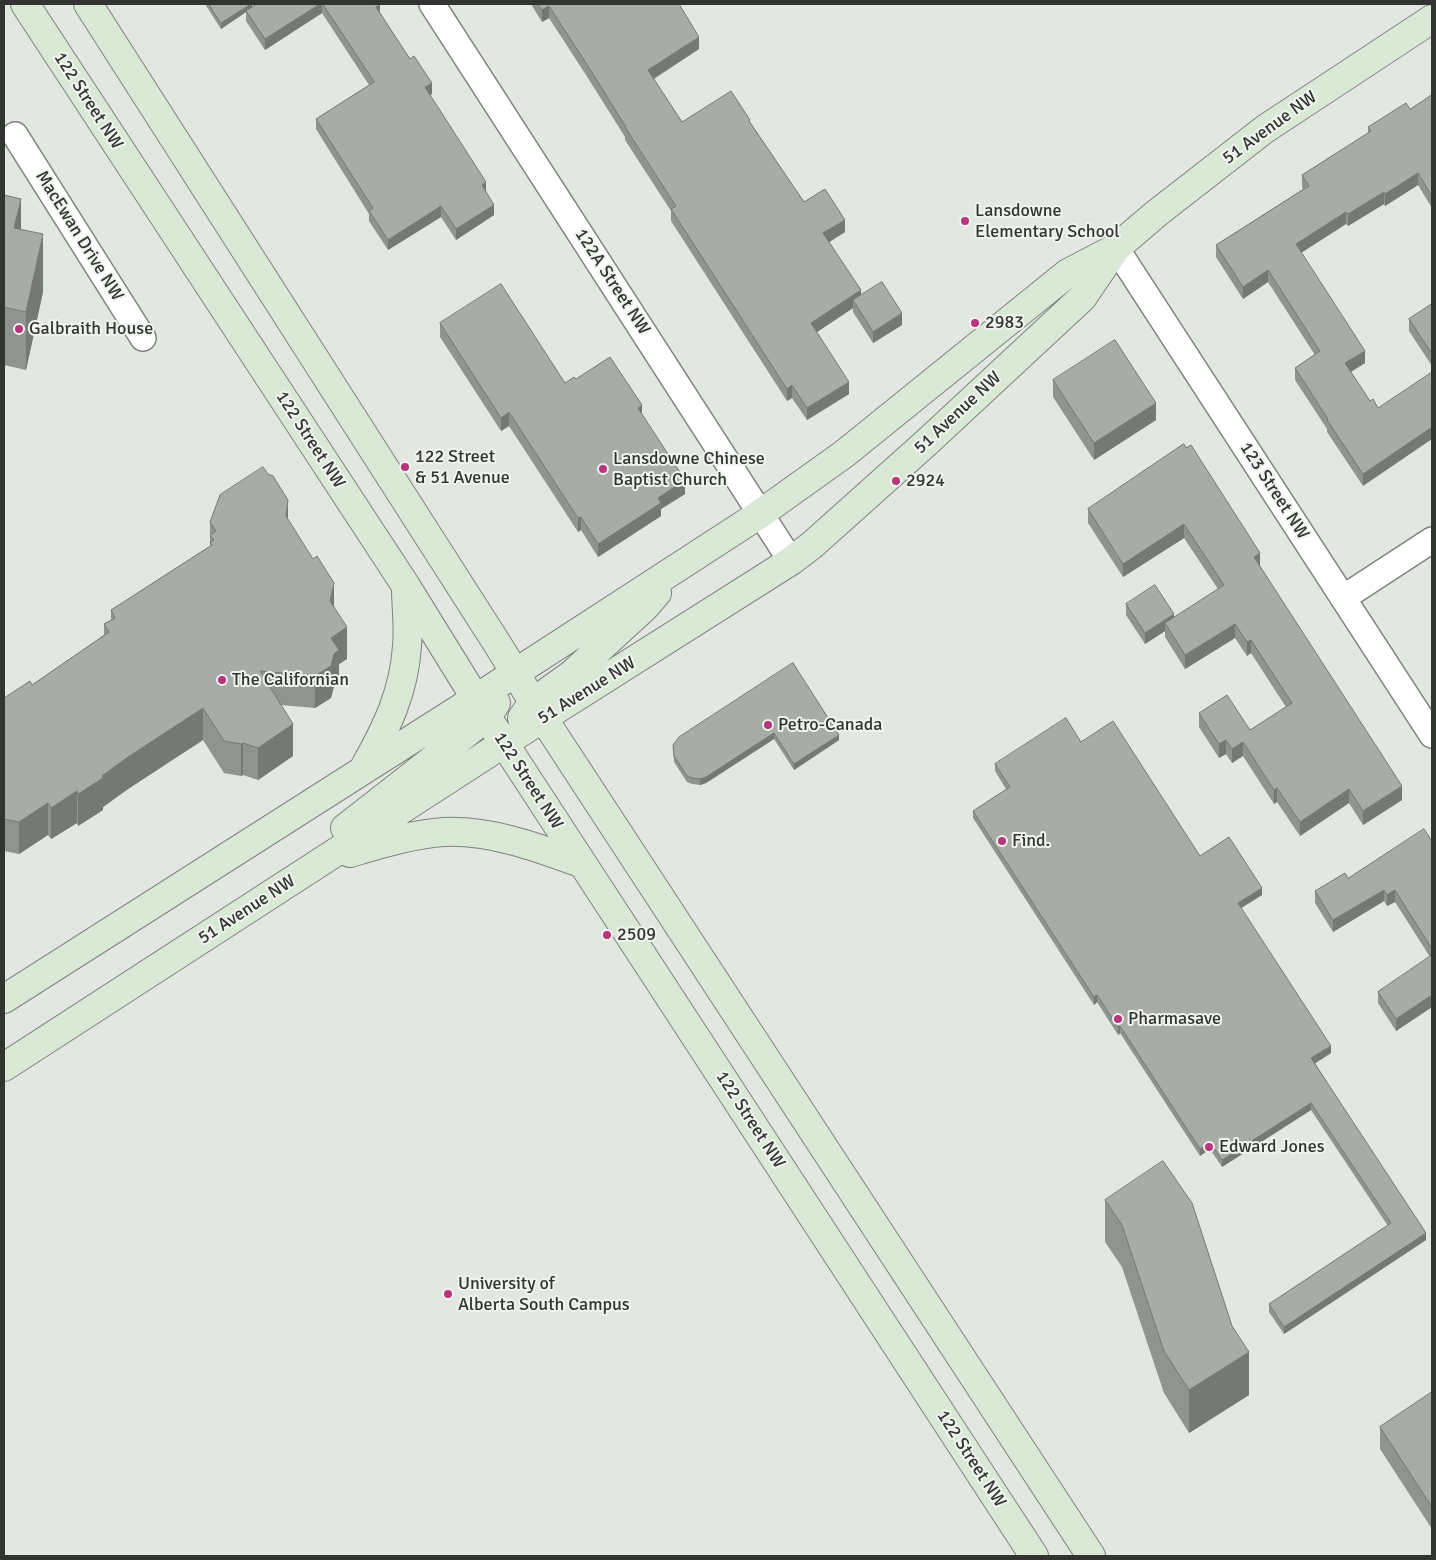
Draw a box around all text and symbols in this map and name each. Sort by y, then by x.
street label: 122 Street NW [49,48,127,154]
street label: 51 Avenue NW [1219,87,1321,169]
street label: MacEwan Drive NW [30,167,128,305]
place label: Lansdowne Elementary School [975,200,1120,242]
marker: Lansdowne Elementary School [959,215,971,227]
street label: 122A Street NW [570,225,654,339]
place label: 2983 [985,312,1024,334]
marker: 2983 [969,317,981,329]
place label: Galbraith House [29,318,153,340]
marker: Galbraith House [13,323,25,335]
street label: 51 Avenue NW [910,367,1006,459]
street label: 122 Street NW [271,387,349,493]
street label: 123 Street NW [1235,438,1313,544]
place label: 122 Street & 51 Avenue [415,446,510,488]
place label: Lansdowne Chinese Baptist Church [613,448,765,490]
marker: 122 Street & 51 Avenue [399,461,411,473]
marker: Lansdowne Chinese Baptist Church [597,463,609,475]
place label: 2924 [906,470,945,492]
marker: 2924 [890,475,902,487]
street label: 51 Avenue NW [534,652,640,730]
place label: The Californian [232,669,349,691]
marker: The Californian [216,674,228,686]
place label: Petro-Canada [778,714,882,736]
marker: Petro-Canada [762,719,774,731]
street label: 122 Street NW [489,728,567,834]
place label: Find. [1012,830,1050,852]
marker: Find. [996,835,1008,847]
street label: 51 Avenue NW [194,871,300,949]
place label: 2509 [617,924,656,946]
marker: 2509 [601,929,613,941]
place label: Pharmasave [1128,1008,1221,1030]
marker: Pharmasave [1112,1013,1124,1025]
street label: 122 Street NW [711,1067,789,1173]
place label: Edward Jones [1219,1136,1325,1158]
marker: Edward Jones [1203,1141,1215,1153]
place label: University of Alberta South Campus [458,1273,630,1316]
marker: University of Alberta South Campus [442,1288,454,1300]
street label: 122 Street NW [932,1406,1010,1512]

